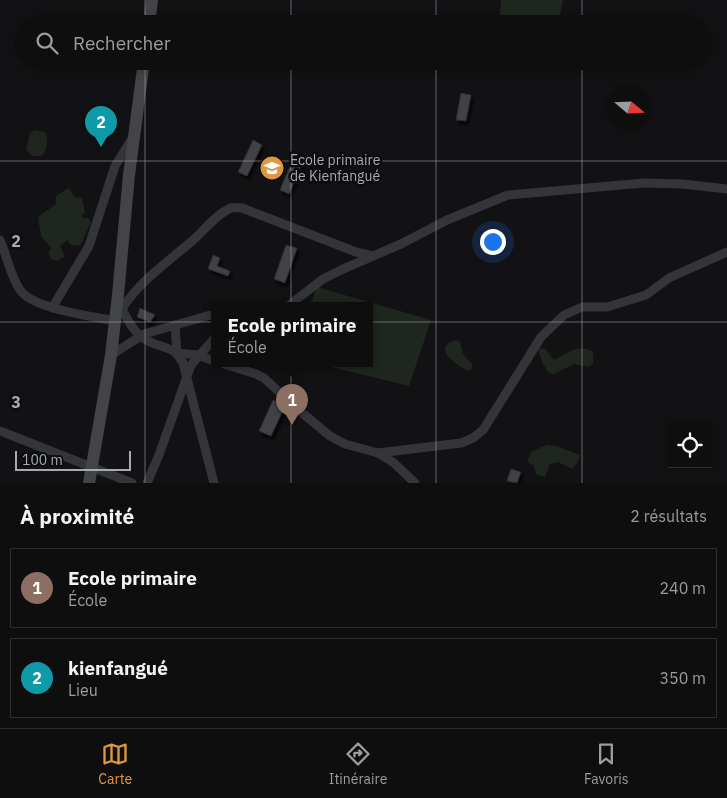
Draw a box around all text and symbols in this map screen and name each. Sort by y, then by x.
search box [15,15,712,70]
icon: search [33,29,61,57]
text: Rechercher [73,31,171,55]
north arrow [607,85,652,130]
pin: 2 [85,106,117,147]
place label: Ecole primaire de Kienfangué [290,151,381,185]
school or university icon: Ecole primaire de Kienfangué [259,155,285,181]
your location [480,229,506,255]
text: 2 [11,231,21,251]
popup [211,302,373,367]
text: Ecole primaire [228,313,356,337]
text: École [228,337,267,357]
pin: 1 [276,384,308,425]
text: 3 [11,392,21,412]
map controls [667,423,712,468]
button: locate [667,423,712,468]
scale bar [15,448,131,471]
text: 100 m [22,451,63,469]
text: À proximité [20,502,134,530]
text: 2 résultats [630,506,707,526]
text: Ecole primaire [68,566,197,590]
text: 1 [32,578,42,598]
text: 240 m [659,578,706,598]
text: École [68,590,107,610]
text: kienfangué [68,656,168,680]
text: 2 [32,668,42,688]
text: 350 m [659,668,706,688]
text: Lieu [68,680,98,700]
tab: Carte [98,740,132,788]
tab: Itinéraire [329,740,387,788]
tab: Favoris [584,740,629,788]

